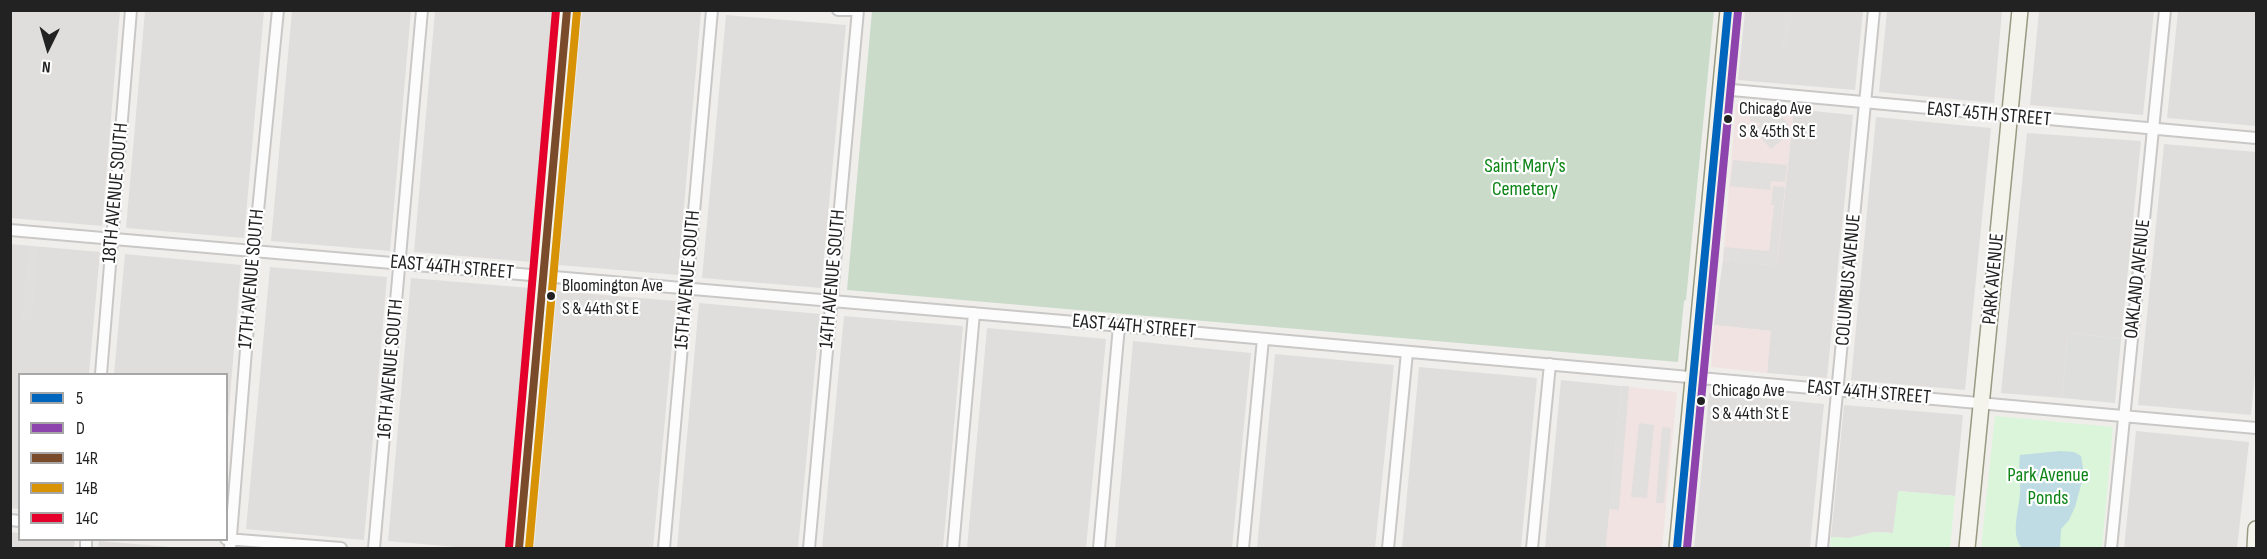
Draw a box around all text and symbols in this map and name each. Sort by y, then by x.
north arrow [18,18,78,78]
text: N [41,57,51,76]
place label: Chicago Ave S & 45th St E [1739,98,1816,140]
street label: EAST 45TH STREET [1926,98,2052,132]
marker: Chicago Ave S & 45th St E [1722,113,1734,125]
street label: 18TH AVENUE SOUTH [98,122,134,264]
park label: Saint Mary's Cemetery [1484,155,1566,202]
street label: 17TH AVENUE SOUTH [234,208,270,350]
street label: 15TH AVENUE SOUTH [670,209,706,351]
street label: 14TH AVENUE SOUTH [815,209,851,349]
street label: COLUMBUS AVENUE [1831,213,1867,347]
street label: OAKLAND AVENUE [2120,218,2156,340]
street label: PARK AVENUE [1978,232,2010,326]
street label: EAST 44TH STREET [389,251,515,285]
place label: Bloomington Ave S & 44th St E [562,275,663,318]
marker: Bloomington Ave S & 44th St E [545,290,557,302]
street label: 16TH AVENUE SOUTH [373,298,409,440]
street label: EAST 44TH STREET [1071,310,1197,344]
legend [18,373,228,541]
street label: EAST 44TH STREET [1806,376,1932,410]
place label: Chicago Ave S & 44th St E [1712,380,1789,422]
text: 5 [76,388,83,409]
marker: Chicago Ave S & 44th St E [1695,395,1707,407]
text: D [76,418,85,439]
text: 14R [76,448,98,469]
park label: Park Avenue Ponds [2007,464,2089,511]
text: 14B [76,478,98,499]
text: 14C [76,508,99,529]

